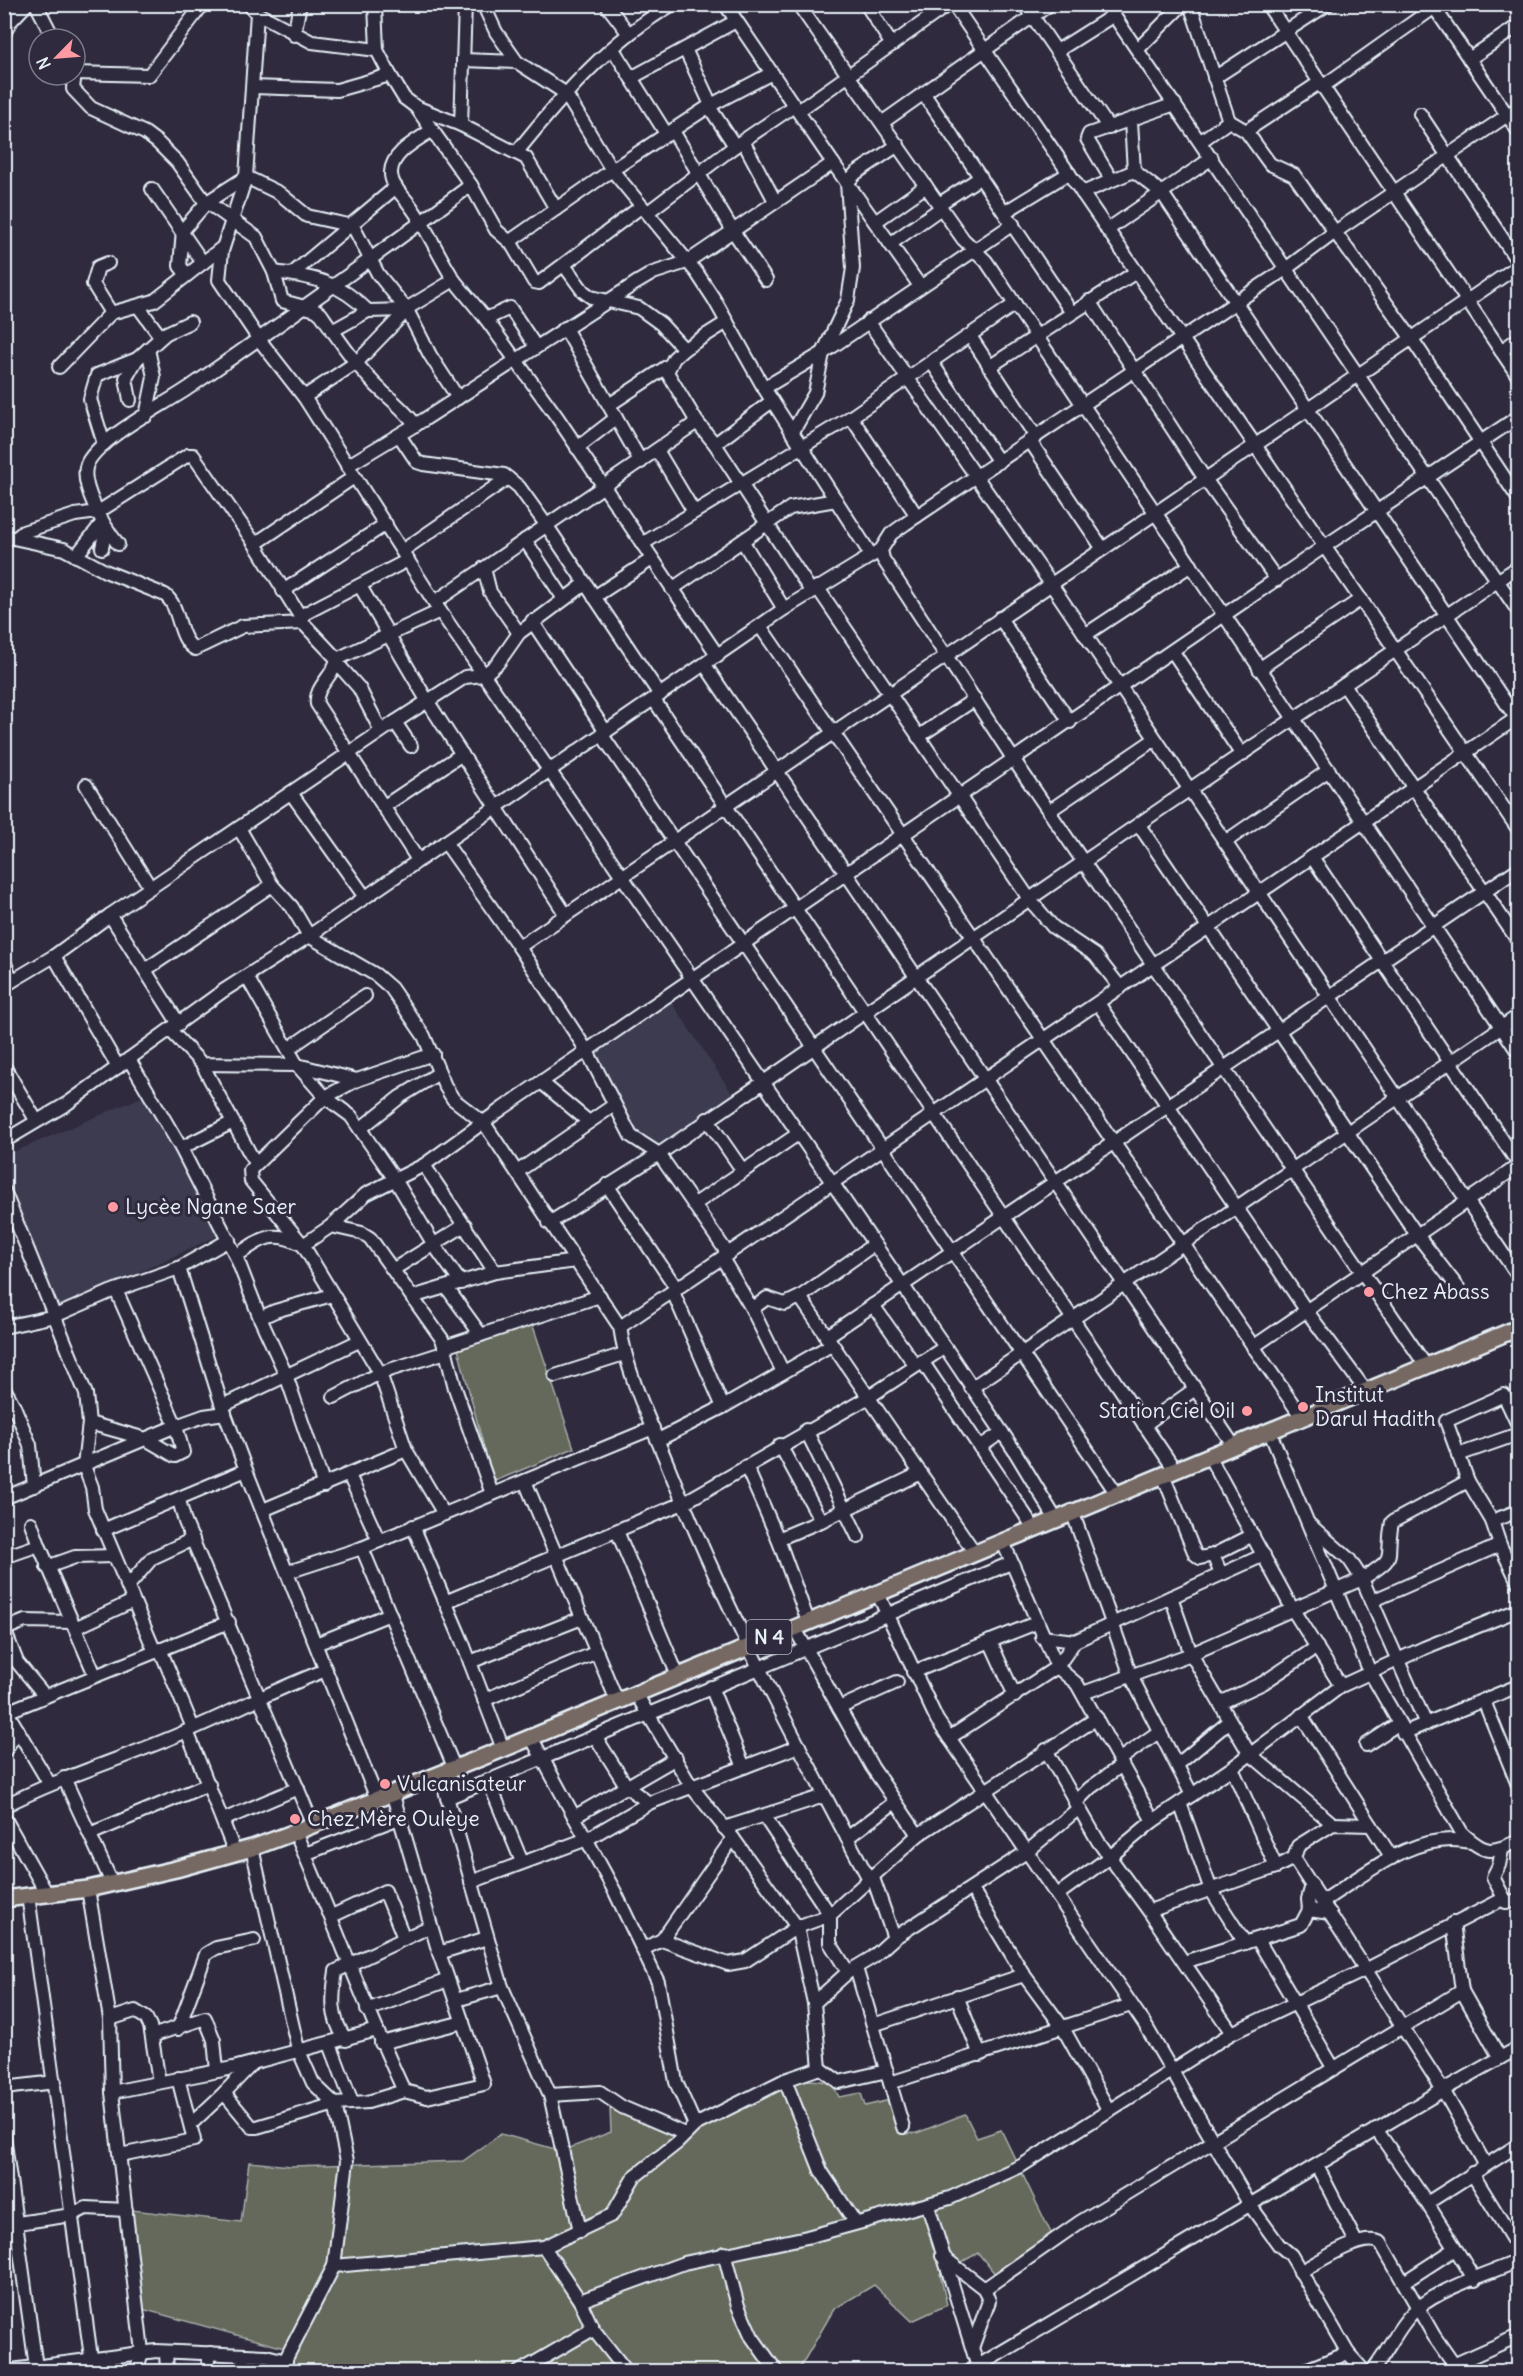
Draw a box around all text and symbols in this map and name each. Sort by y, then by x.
north arrow [27,27,87,87]
text: N [32,54,55,73]
place label: Lycèe Ngane Saer [125,1193,296,1220]
marker: Lycèe Ngane Saer [106,1200,120,1214]
place label: Chez Abass [1381,1278,1489,1305]
marker: Chez Abass [1362,1285,1376,1299]
place label: Institut Darul Hadith [1315,1381,1436,1432]
place label: Station Ciel Oil [1099,1397,1235,1424]
marker: Institut Darul Hadith [1296,1400,1310,1414]
marker: Station Ciel Oil [1240,1404,1254,1418]
road number: N 4 [746,1620,792,1654]
place label: Vulcanisateur [397,1770,527,1797]
marker: Vulcanisateur [378,1777,392,1791]
place label: Chez Mère Oulèye [307,1805,480,1832]
marker: Chez Mère Oulèye [288,1812,302,1826]

